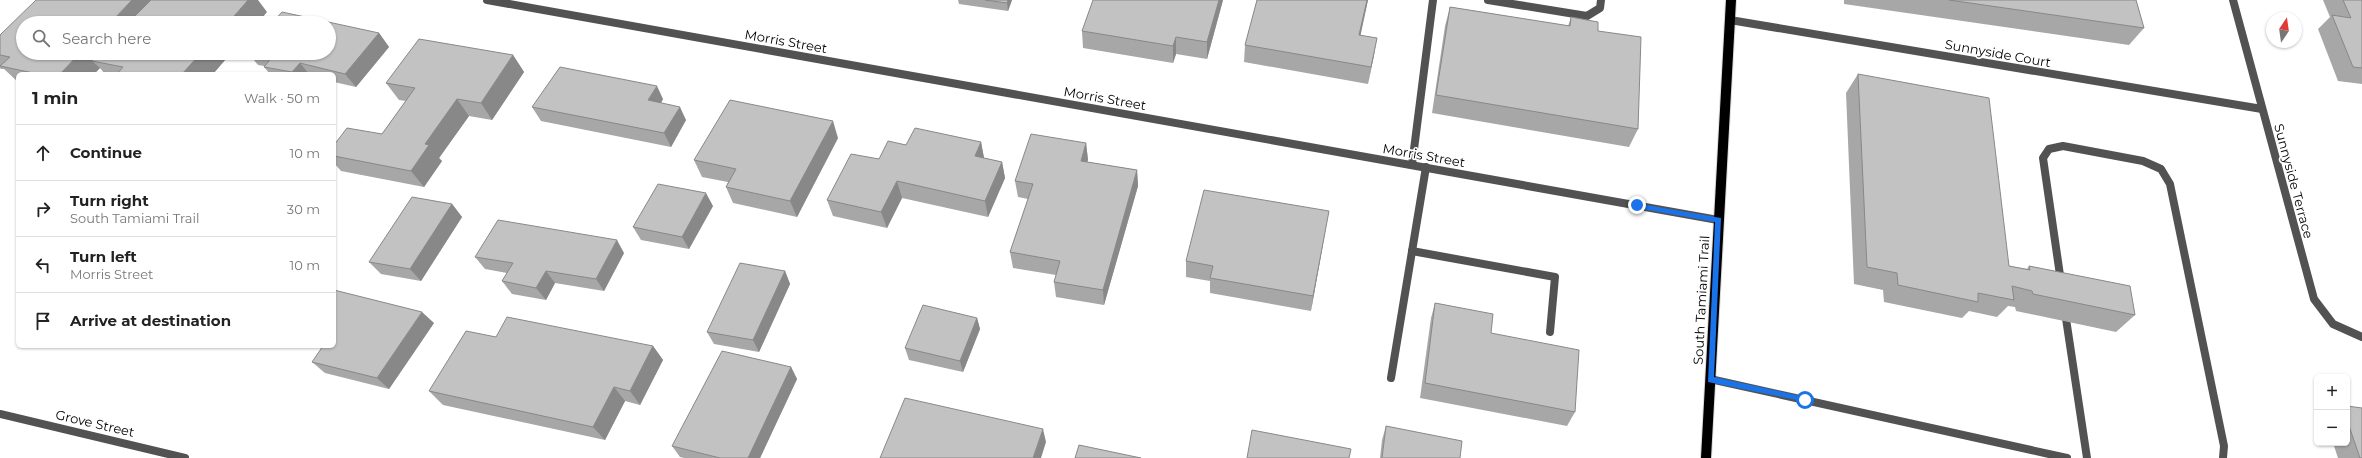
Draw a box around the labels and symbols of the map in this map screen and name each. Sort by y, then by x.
north arrow [2266,12,2302,48]
street label: Morris Street [744,26,828,56]
street label: Sunnyside Court [1944,36,2052,70]
street label: Morris Street [1063,83,1147,113]
street label: Sunnyside Terrace [2271,122,2317,240]
street label: Morris Street [1382,140,1466,170]
route end [1628,196,1646,214]
street label: South Tamiami Trail [1690,235,1712,365]
route start [1796,391,1814,409]
street label: Grove Street [54,406,136,440]

